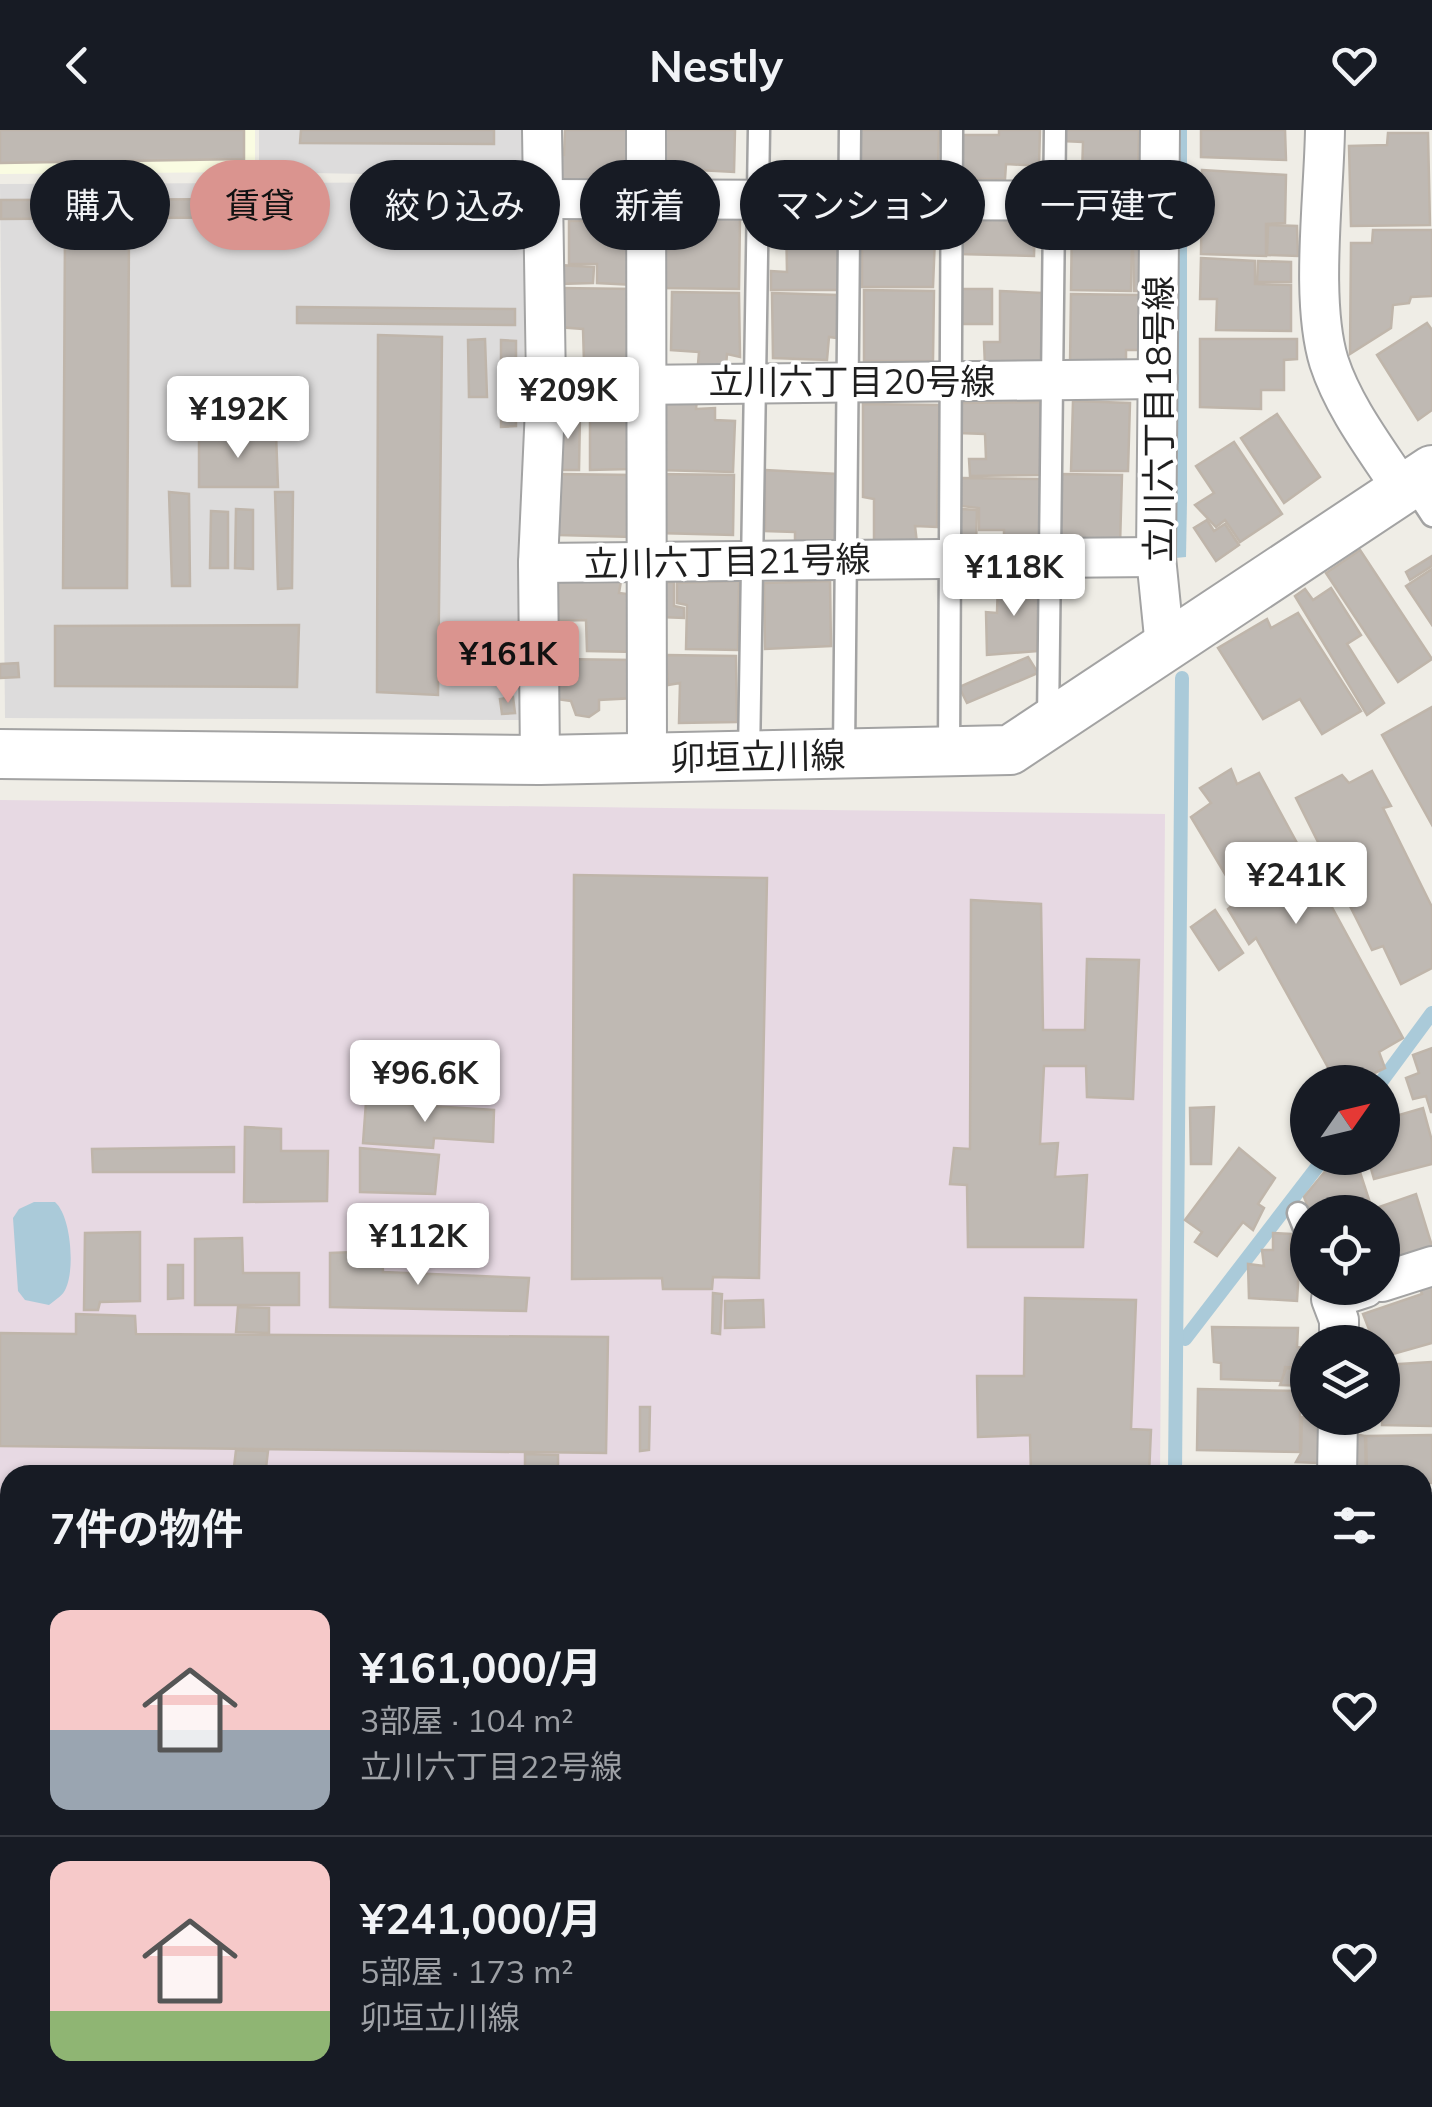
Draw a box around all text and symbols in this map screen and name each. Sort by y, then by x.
text: Nestly [649,37,783,93]
icon: back [50,38,105,93]
icon: heart [1327,38,1382,93]
chip: 購入 [30,160,170,250]
chip: 賃貸 [190,160,330,250]
chip: 絞り込み [350,160,560,250]
chip: 新着 [580,160,720,250]
chip: マンション [740,160,985,250]
chip: 一戸建て [1005,160,1215,250]
street label: 立川六丁目18号線 [1136,275,1180,563]
pin: ¥209K [498,357,638,442]
street label: 立川六丁目20号線 [708,359,996,403]
text: ¥209K [519,369,617,409]
pin: ¥192K [168,376,308,461]
text: ¥192K [189,388,287,428]
pin: ¥118K [944,534,1084,619]
street label: 立川六丁目21号線 [583,536,871,586]
text: ¥118K [965,546,1063,586]
pin: ¥161K [438,621,578,706]
text: ¥161K [459,633,557,673]
street label: 卯垣立川線 [670,732,846,780]
pin: ¥241K [1226,842,1366,927]
text: ¥241K [1247,854,1345,894]
pin: ¥96.6K [344,1040,506,1125]
text: ¥96.6K [372,1052,478,1092]
north arrow [1290,1065,1400,1175]
map controls [1290,1065,1400,1435]
button: locate [1290,1195,1400,1305]
pin: ¥112K [348,1203,488,1288]
text: ¥112K [369,1215,467,1255]
button: layers [1290,1325,1400,1435]
icon: filters [1327,1498,1382,1553]
text: 7件の物件 [50,1502,243,1555]
text: ¥161,000/月 [360,1641,602,1694]
icon: home [130,1650,250,1770]
icon: heart [1327,1683,1382,1738]
text: 3部屋 · 104 m² [360,1700,574,1740]
text: 立川六丁目22号線 [360,1746,622,1786]
text: ¥241,000/月 [360,1892,602,1945]
icon: home [130,1901,250,2021]
icon: heart [1327,1934,1382,1989]
text: 5部屋 · 173 m² [360,1951,574,1991]
text: 卯垣立川線 [360,1997,520,2037]

